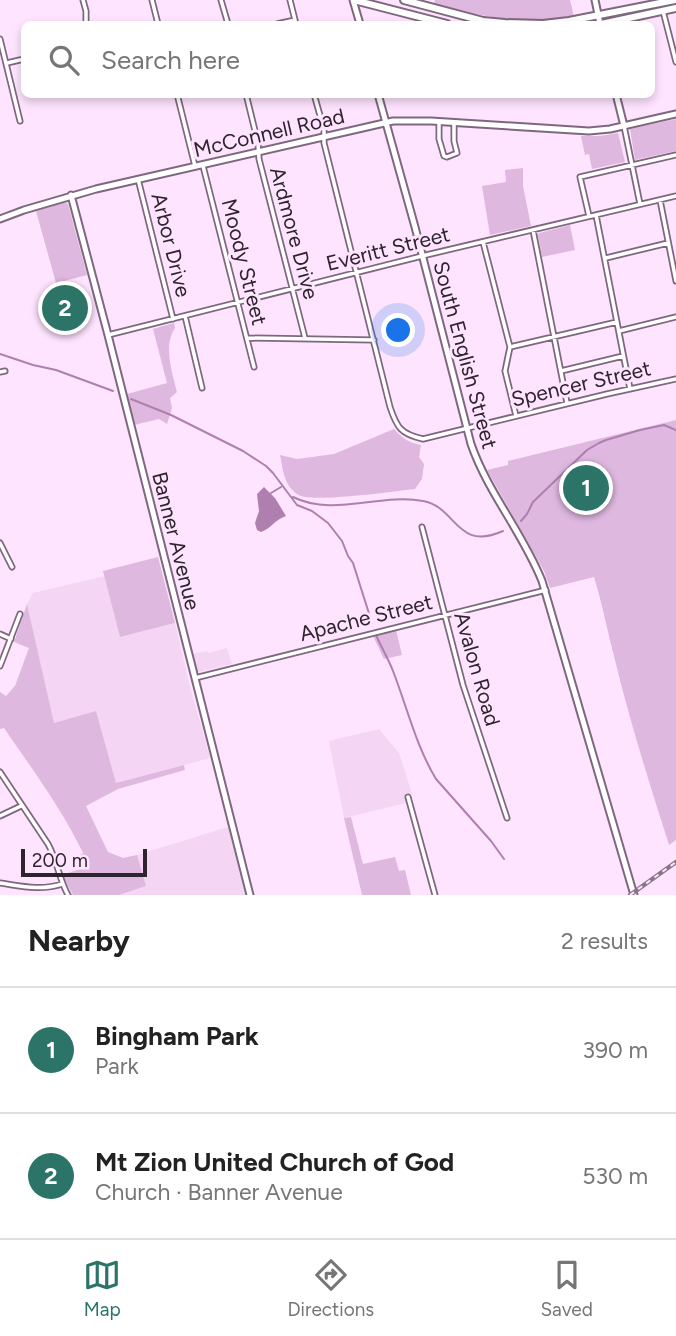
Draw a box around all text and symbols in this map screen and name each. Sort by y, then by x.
search box [21,21,655,98]
icon: search [45,41,83,79]
text: Search here [101,44,240,76]
street label: McConnell Road [191,103,347,162]
street label: Ardmore Drive [265,164,324,302]
street label: Arbor Drive [146,190,197,300]
street label: Moody Street [217,196,272,328]
street label: Everitt Street [324,221,452,276]
street label: South English Street [428,258,503,451]
pin: 2 [42,282,88,334]
your location [381,313,415,347]
street label: Spencer Street [509,355,653,412]
pin: 1 [563,462,609,514]
street label: Banner Avenue [147,469,206,613]
street label: Apache Street [297,589,435,646]
street label: Avalon Road [449,609,506,729]
scale bar [21,846,147,878]
text: 200 m [32,849,88,872]
text: Nearby [28,922,130,959]
text: 2 results [561,927,648,955]
text: Bingham Park [95,1020,259,1052]
text: 1 [46,1036,56,1064]
text: 390 m [582,1036,648,1064]
text: Park [95,1052,139,1080]
text: Mt Zion United Church of God [95,1146,454,1178]
text: 2 [44,1162,58,1190]
text: 530 m [582,1162,648,1190]
text: Church · Banner Avenue [95,1178,343,1206]
tab: Map [83,1256,121,1321]
tab: Directions [287,1256,374,1321]
tab: Saved [540,1256,593,1321]

